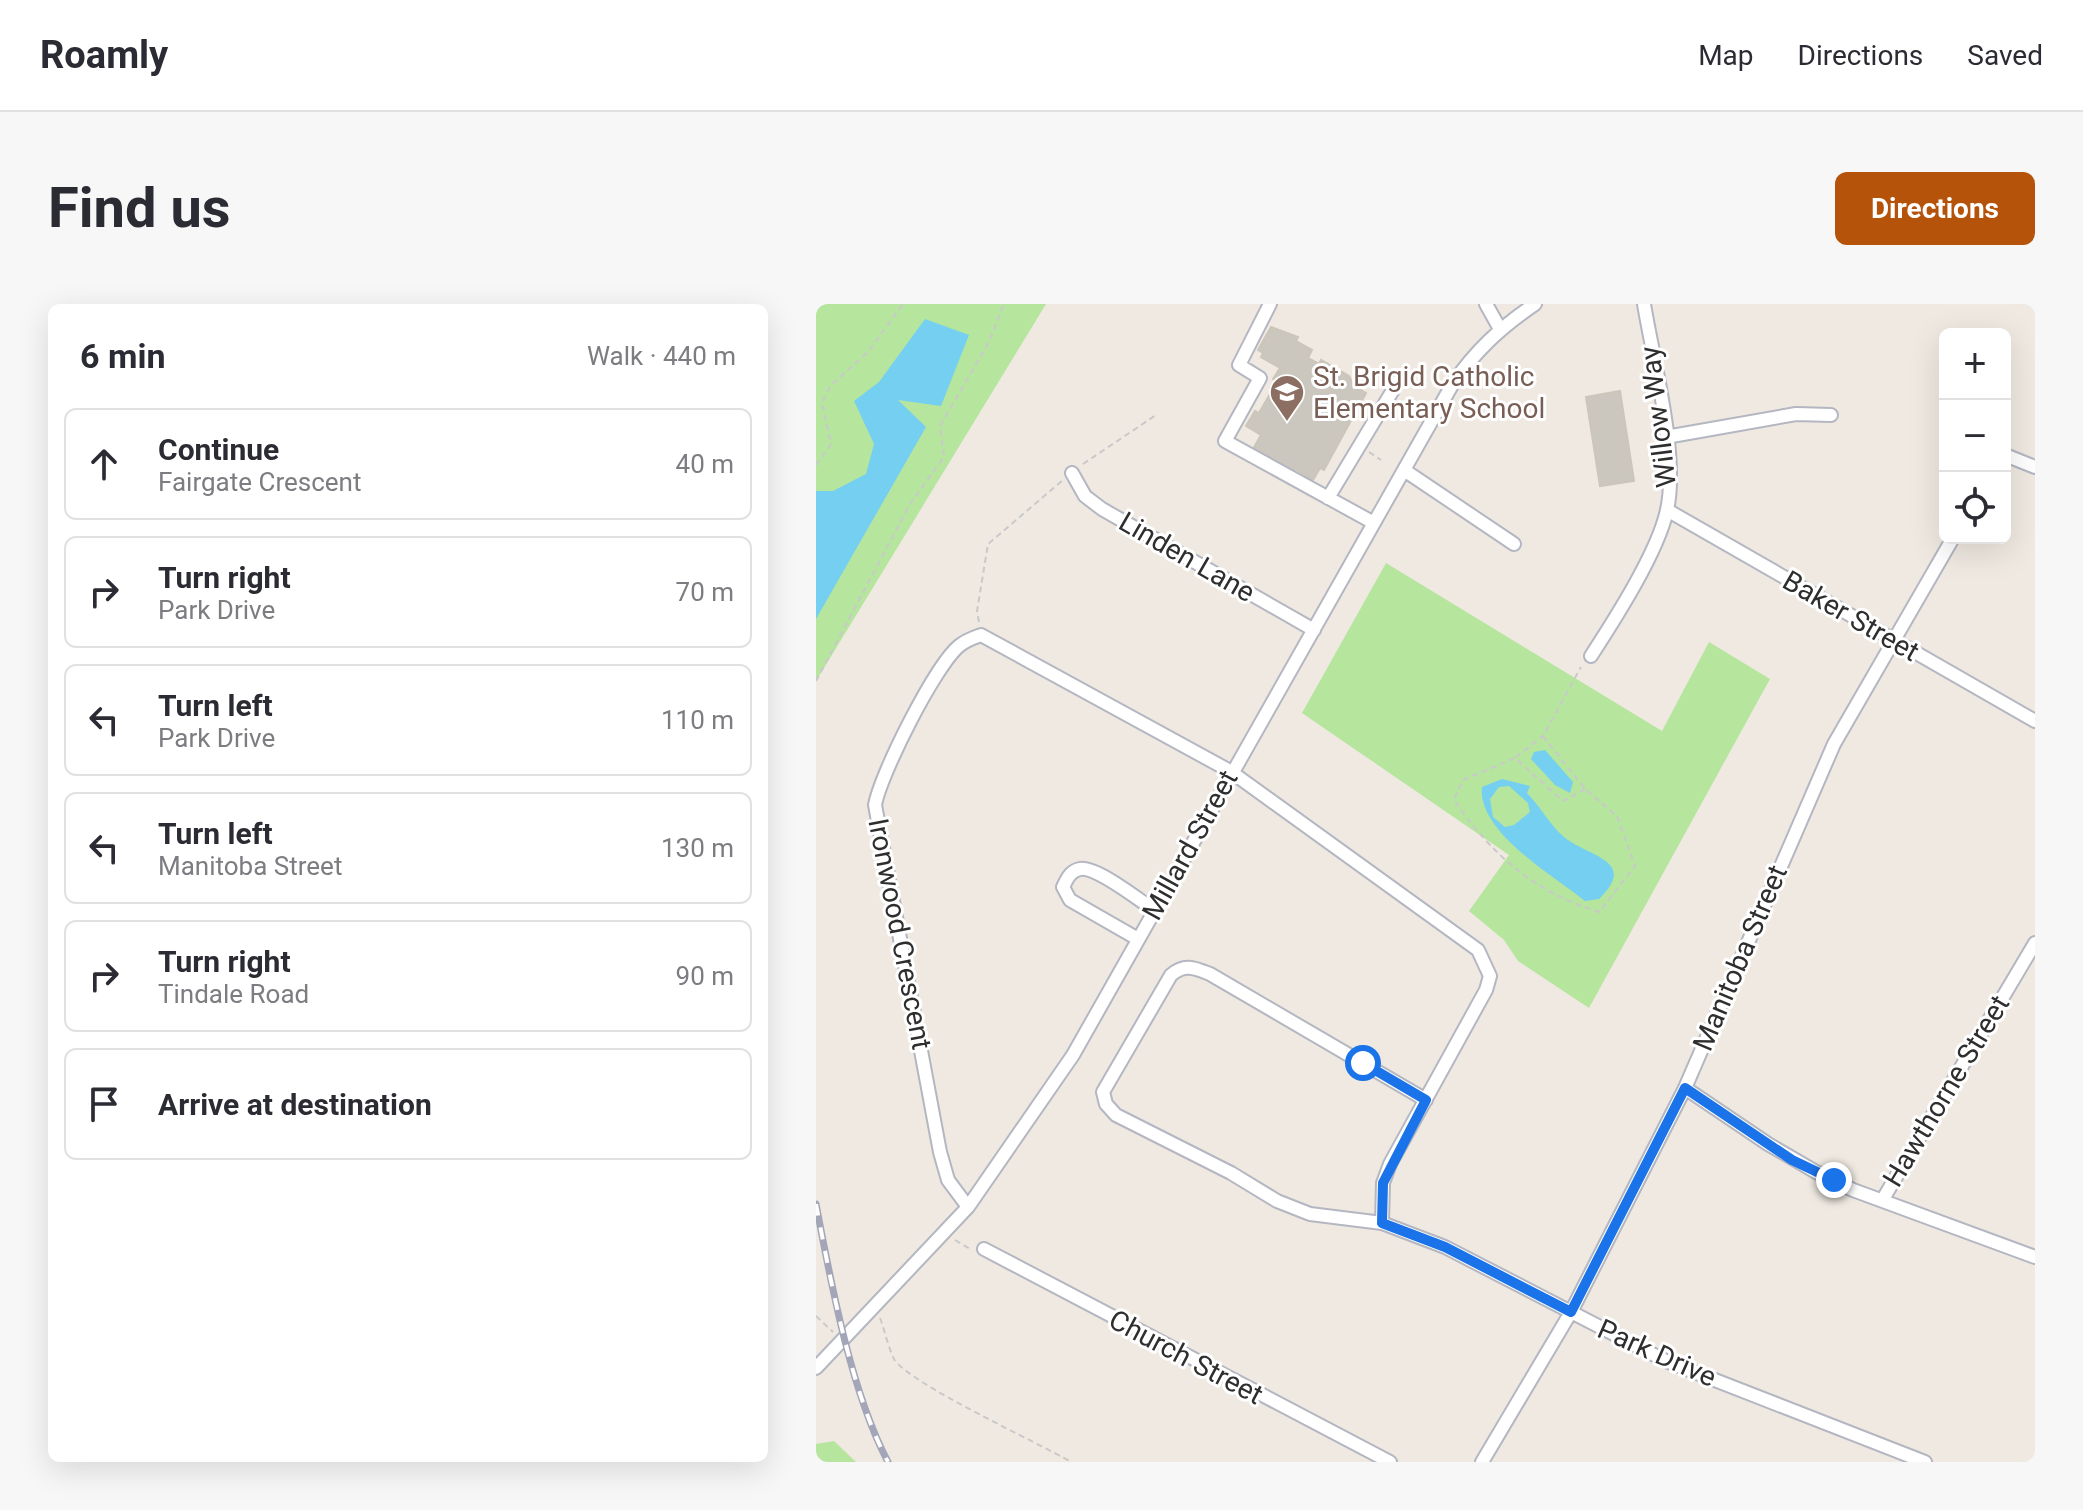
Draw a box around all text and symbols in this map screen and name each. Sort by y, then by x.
text: Roamly [40,33,168,77]
text: Map [1698,39,1754,72]
text: Directions [1798,39,1923,72]
text: Saved [1967,39,2043,72]
button: Directions [1835,172,2035,245]
text: Find us [48,175,231,241]
map controls [1939,328,2011,544]
button: + [1939,328,2011,400]
text: 6 min [80,336,165,376]
text: Walk · 440 m [587,341,736,371]
street label: Willow Way [1633,345,1683,489]
place label: St. Brigid Catholic Elementary School [1313,360,1545,425]
school or university icon: St. Brigid Catholic Elementary School [1268,373,1306,423]
button: − [1939,400,2011,472]
text: Continue [158,432,279,467]
icon: ahead [82,442,126,486]
text: 40 m [676,449,734,479]
text: Fairgate Crescent [158,467,361,497]
button: locate [1939,472,2011,544]
street label: Linden Lane [1113,505,1261,609]
text: Turn right [158,560,291,595]
street label: Baker Street [1777,564,1925,668]
icon: right [82,570,126,614]
text: 70 m [676,577,734,607]
text: Park Drive [158,595,275,625]
text: Turn left [158,688,273,723]
icon: left [82,698,126,742]
text: 110 m [661,705,734,735]
text: Park Drive [158,723,275,753]
street label: Millard Street [1135,764,1245,926]
text: Turn left [158,816,273,851]
street label: Ironwood Crescent [861,816,939,1052]
icon: left [82,826,126,870]
text: 130 m [661,833,734,863]
text: Manitoba Street [158,851,342,881]
street label: Manitoba Street [1686,860,1794,1056]
text: Turn right [158,944,291,979]
icon: right [82,954,126,998]
text: 90 m [676,961,734,991]
text: Tindale Road [158,979,309,1009]
street label: Hawthorne Street [1876,989,2016,1193]
route start [1345,1045,1381,1081]
icon: arrive [82,1082,126,1126]
text: Arrive at destination [158,1087,432,1122]
route end [1816,1162,1852,1198]
street label: Church Street [1104,1303,1268,1411]
street label: Park Drive [1593,1312,1721,1394]

